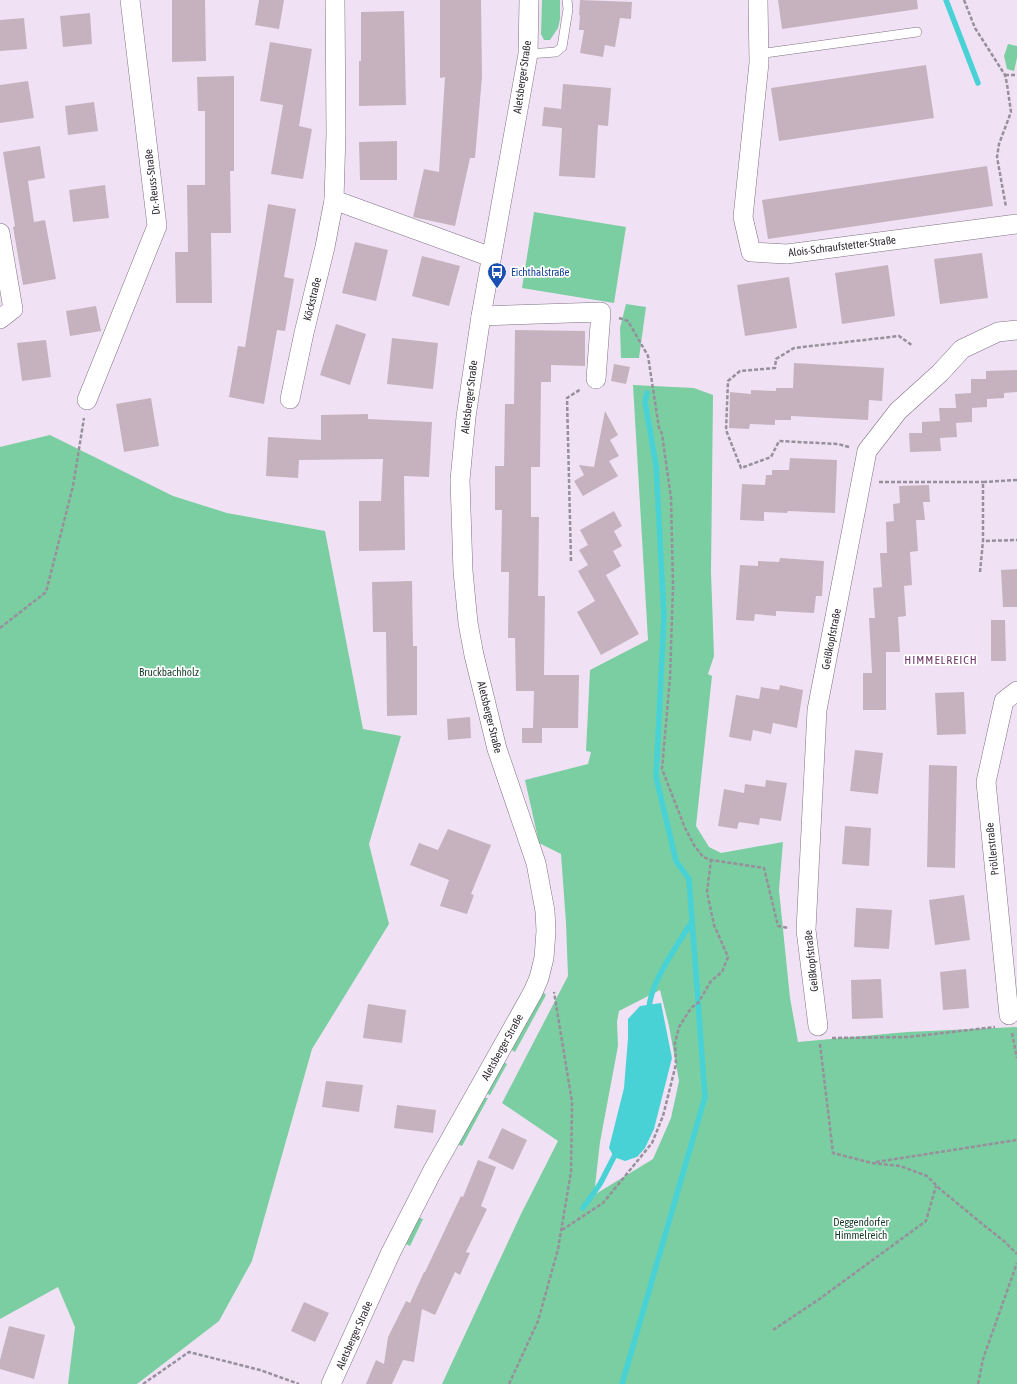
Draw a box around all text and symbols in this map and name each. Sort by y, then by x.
street label: Aletsberger Straße [511,40,533,114]
street label: Dr.-Reuss-Straße [142,148,162,216]
street label: Alois-Schraufstetter-Straße [788,233,896,259]
bus stop icon: Eichthalstraße [486,261,508,289]
place label: Eichthalstraße [511,266,570,278]
street label: Köckstraße [301,276,323,322]
street label: Aletsberger Straße [459,360,479,434]
street label: Geißkopfstraße [819,607,843,671]
district label: HIMMELREICH [904,653,978,667]
park label: Bruckbachholz [139,666,199,678]
street label: Aletsberger Straße [475,680,505,754]
street label: Pröllerstraße [983,822,1001,876]
street label: Geißkopfstraße [802,930,820,992]
street label: Aletsberger Straße [479,1012,525,1082]
park label: Deggendorfer Himmelreich [833,1216,889,1241]
street label: Aletsberger Straße [334,1299,374,1371]

